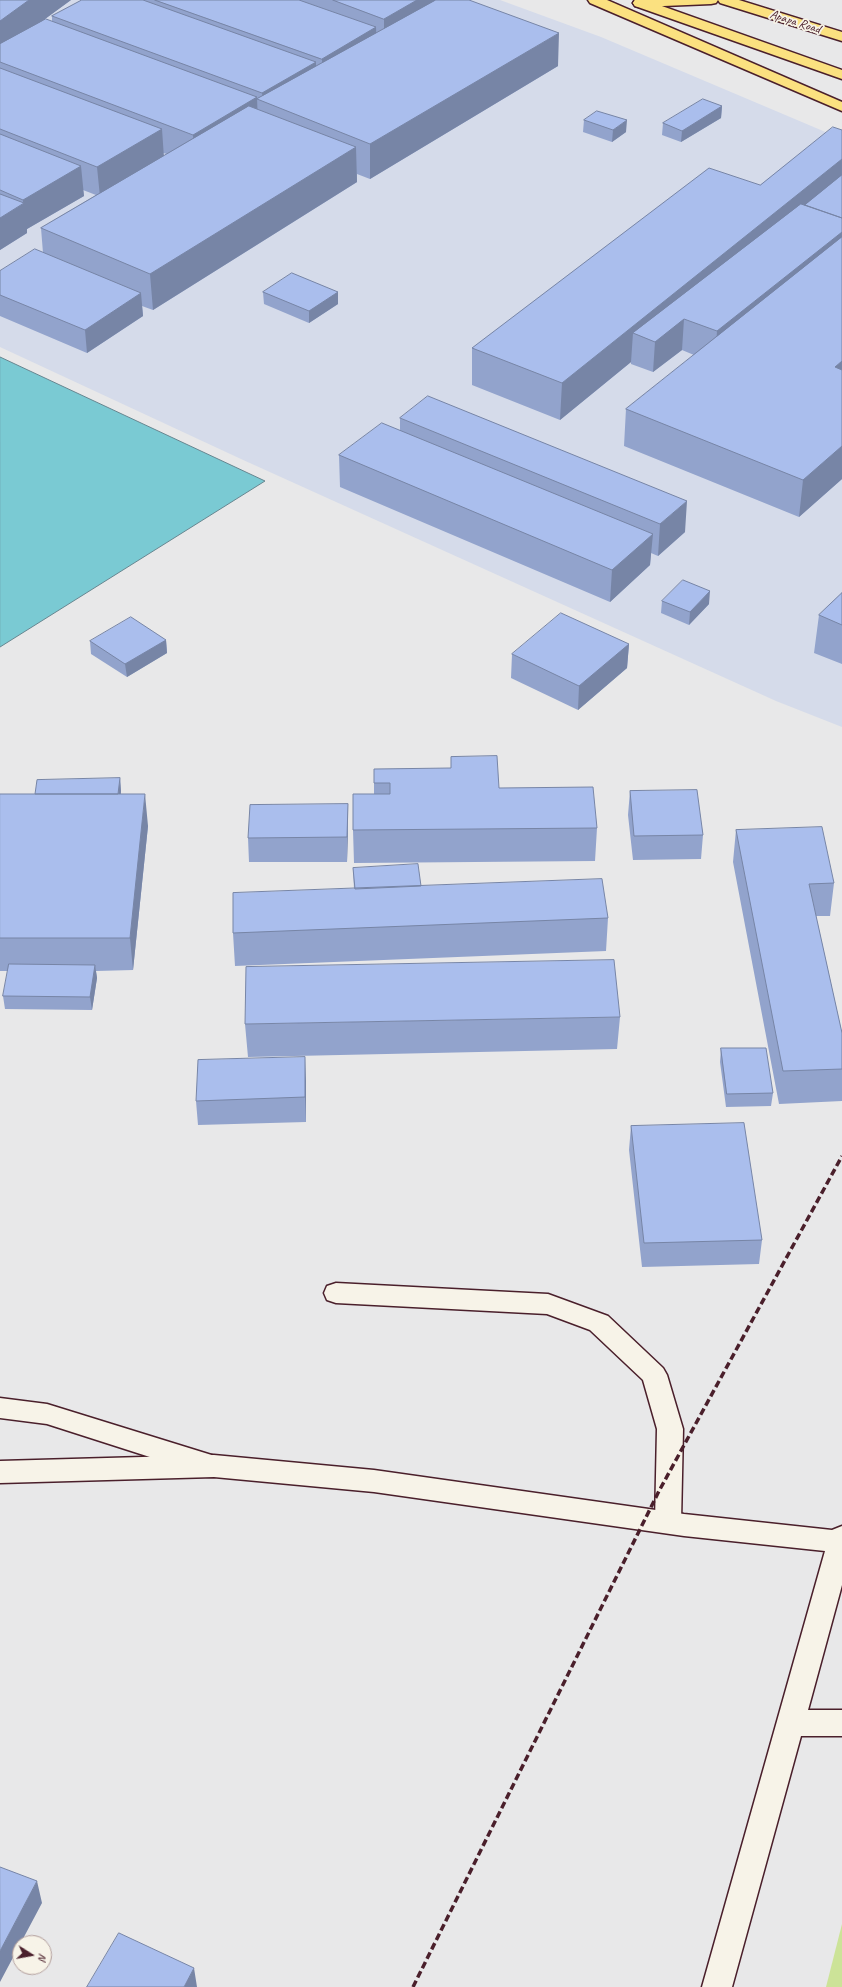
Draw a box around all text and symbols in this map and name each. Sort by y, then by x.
street label: Apapa Road [768,7,822,37]
north arrow [12,1935,52,1975]
text: N [35,1952,50,1962]

